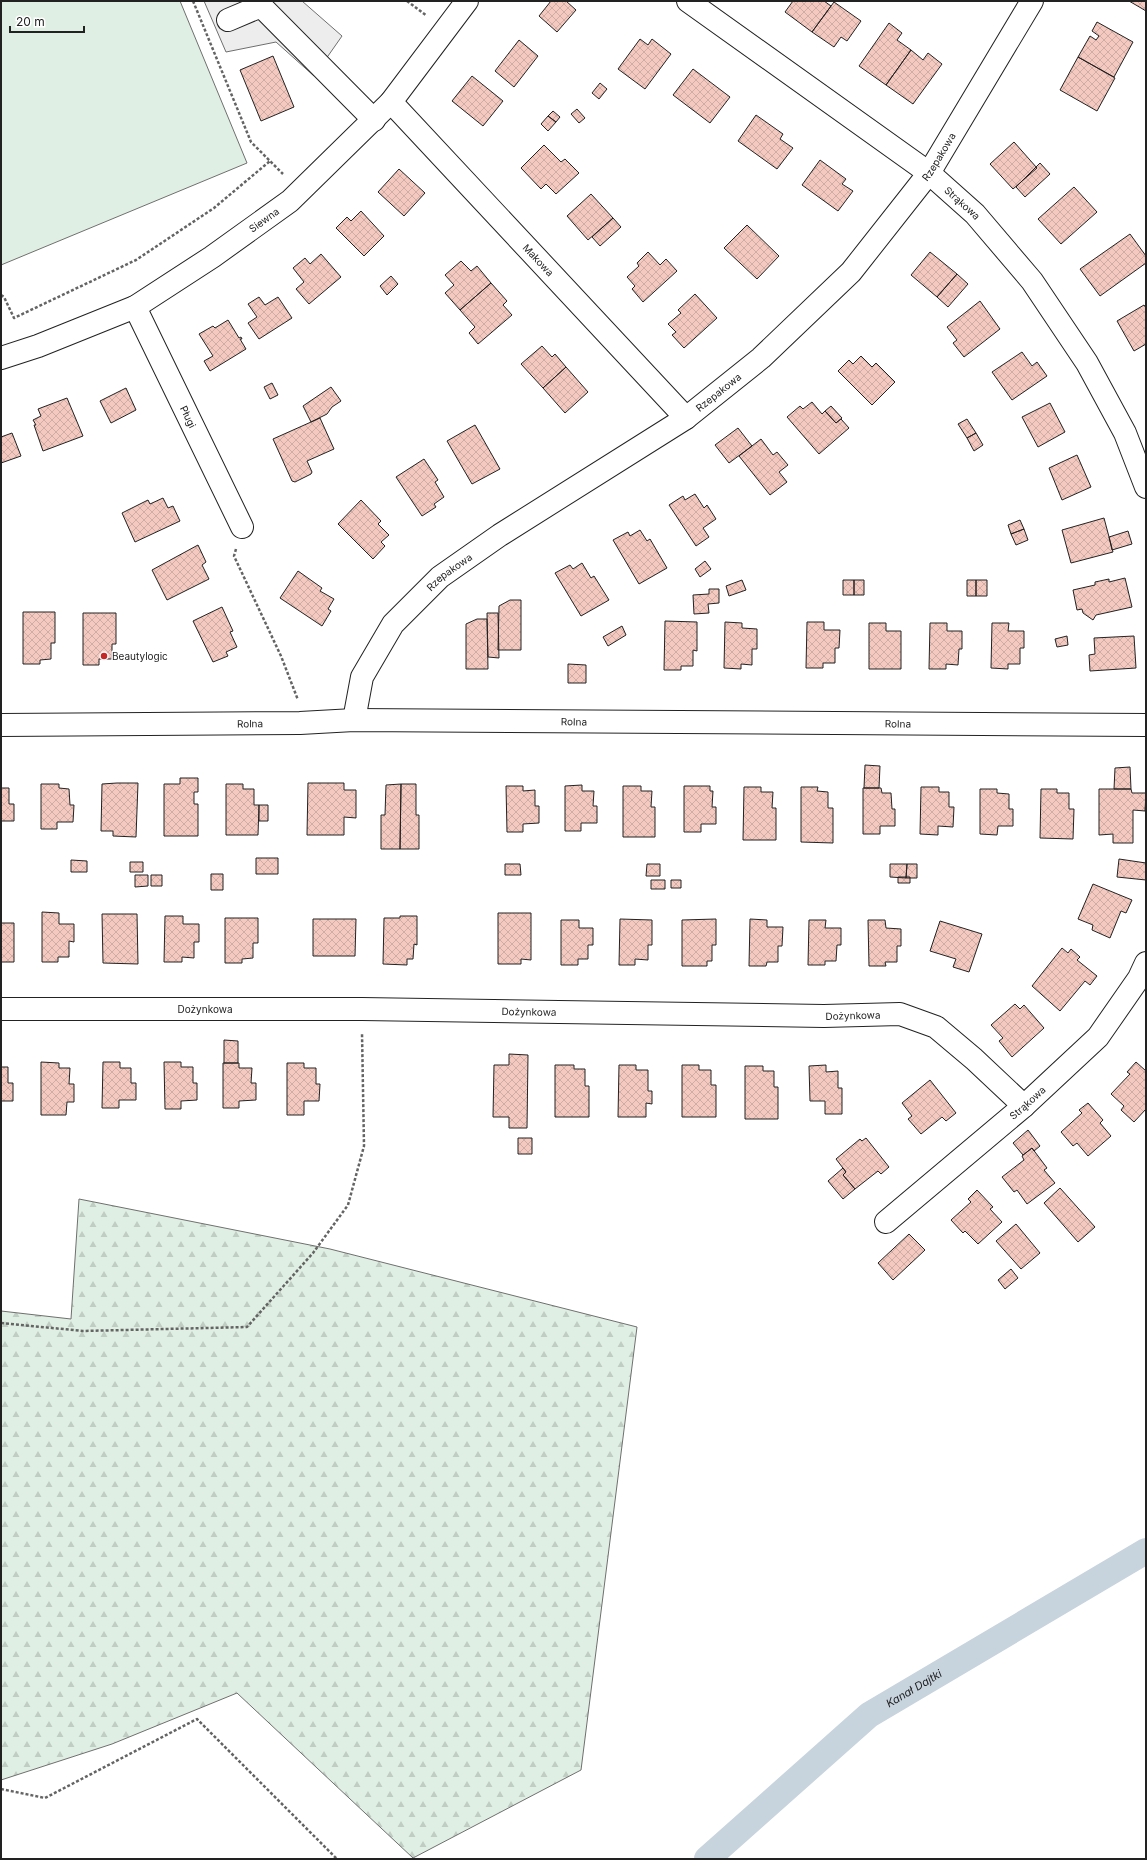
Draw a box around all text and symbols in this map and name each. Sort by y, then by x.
scale bar [10,8,84,34]
text: 20 m [16,14,45,29]
street label: Rzepakowa [919,130,958,183]
street label: Strąkowa [942,184,983,222]
street label: Siewna [246,205,281,235]
street label: Makowa [521,241,556,278]
street label: Rzepakowa [693,370,743,414]
street label: Pługi [178,404,199,430]
street label: Rzepakowa [424,551,474,593]
place label: Beautylogic [112,650,168,662]
marker: Beautylogic [99,651,109,661]
street label: Rolna [561,715,587,727]
street label: Rolna [237,717,263,729]
street label: Rolna [885,717,911,730]
street label: Dożynkowa [177,1003,233,1015]
street label: Dożynkowa [501,1005,557,1018]
street label: Dożynkowa [825,1009,881,1022]
street label: Strąkowa [1007,1083,1048,1122]
water label: Kanał Dajtki [884,1666,945,1710]

